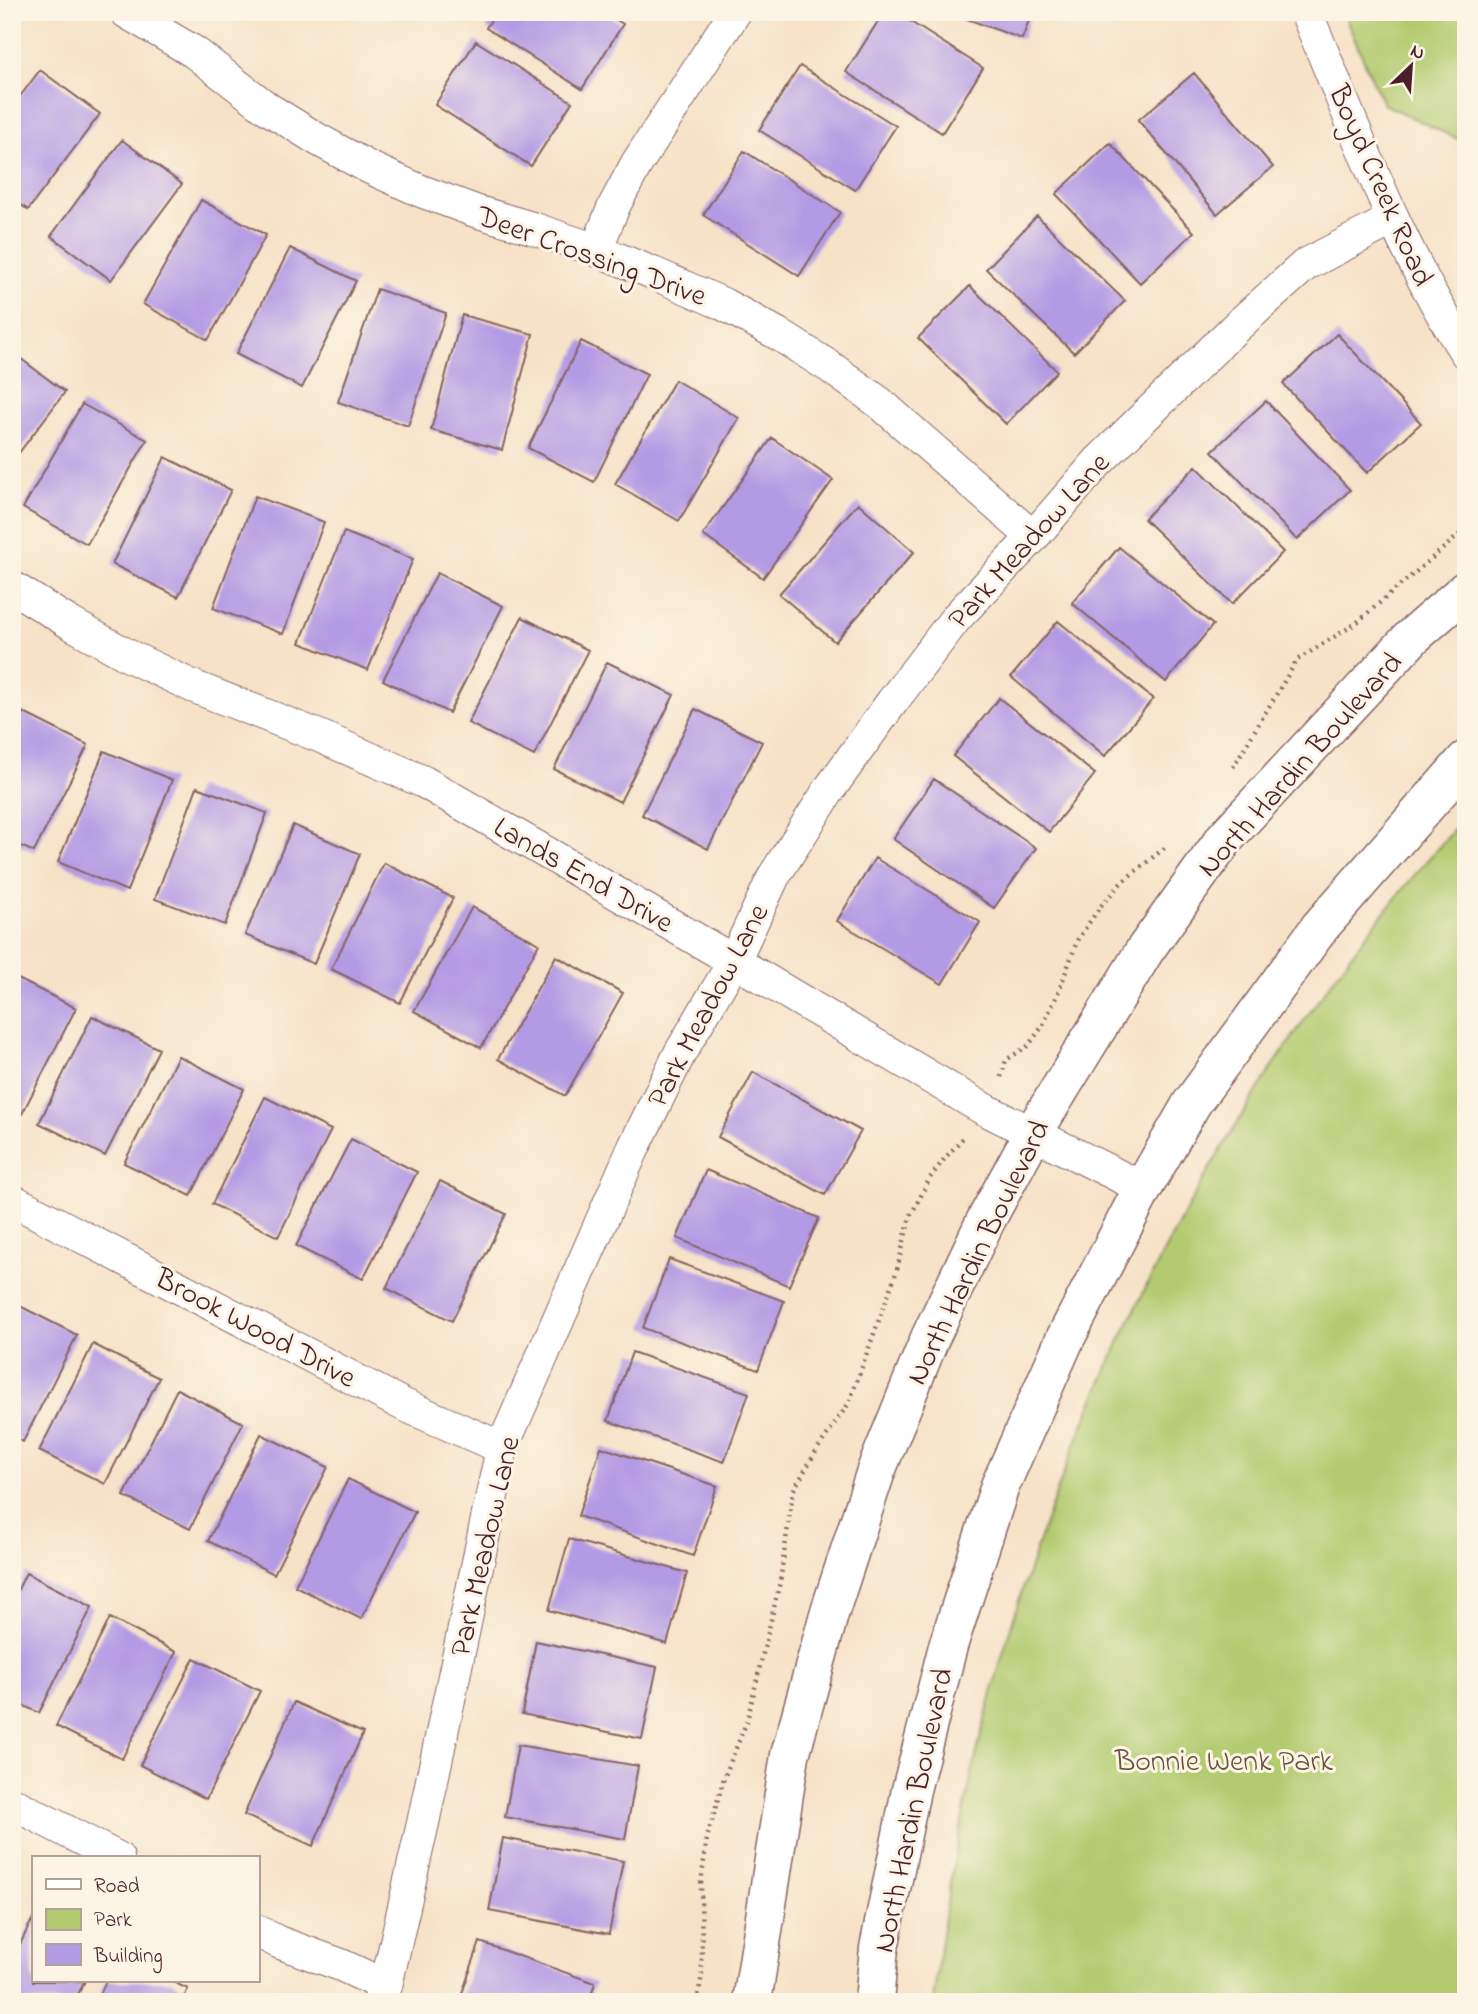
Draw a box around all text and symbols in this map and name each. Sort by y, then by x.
north arrow [1376,32,1446,102]
text: N [1406,38,1429,68]
street label: Boyd Creek Road [1315,78,1443,294]
street label: Deer Crossing Drive [469,196,712,320]
street label: Park Meadow Lane [939,443,1122,640]
street label: North Hardin Boulevard [1188,644,1415,888]
street label: Lands End Drive [484,807,681,946]
street label: Park Meadow Lane [637,896,782,1116]
street label: North Hardin Boulevard [896,1113,1063,1393]
street label: Brook Wood Drive [145,1258,363,1401]
street label: Park Meadow Lane [440,1432,534,1661]
street label: North Hardin Boulevard [863,1664,967,1957]
park label: Bonnie Wenk Park [1114,1741,1334,1785]
legend [32,1856,259,1982]
text: Road [94,1872,140,1902]
text: Park [94,1906,133,1936]
text: Building [93,1942,163,1974]

